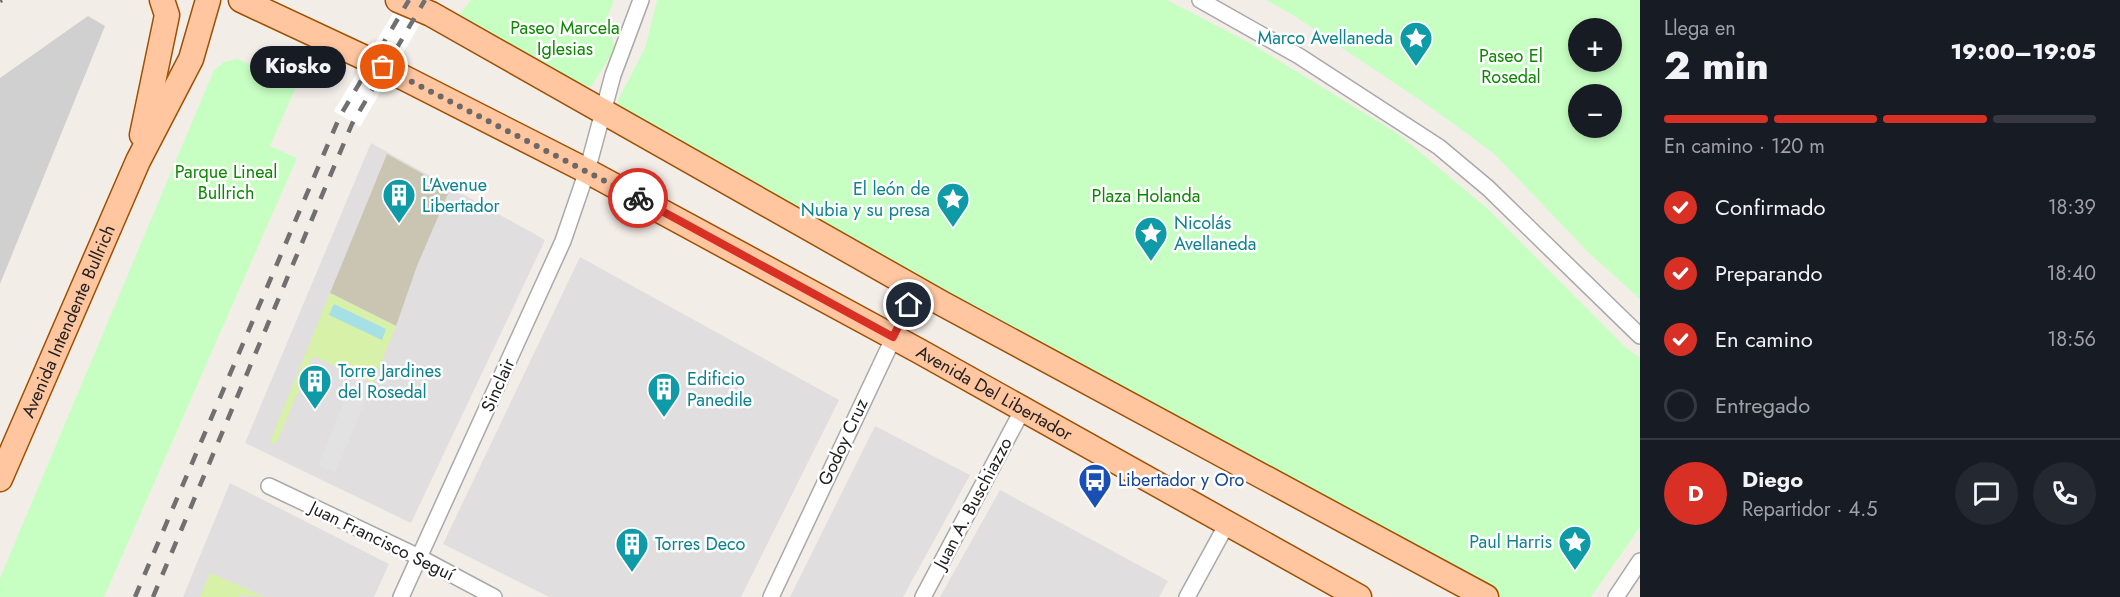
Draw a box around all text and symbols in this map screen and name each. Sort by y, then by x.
text: Llega en [1664,14,1736,43]
park label: Paseo Marcela Iglesias [510,15,620,62]
map controls [1568,18,1622,138]
button: + [1568,18,1622,72]
place icon: Marco Avellaneda [1398,20,1434,67]
place label: Marco Avellaneda [1258,25,1393,51]
text: 19:00–19:05 [1950,35,2096,67]
text: 2 min [1664,37,1769,94]
pin [357,41,408,92]
park label: Paseo El Rosedal [1479,43,1543,90]
callout: Kiosko [251,46,347,88]
icon: bag [366,50,399,83]
text: Kiosko [265,52,331,81]
button: − [1568,84,1622,138]
text: En camino · 120 m [1664,132,1825,161]
park label: Parque Lineal Bullrich [175,159,277,206]
courier [608,168,668,228]
place label: L'Avenue Libertador [422,172,501,219]
place label: El león de Nubia y su presa [801,176,930,223]
building icon: L'Avenue Libertador [381,177,417,224]
place icon: El león de Nubia y su presa [935,181,971,228]
icon: bike [622,182,655,215]
park label: Plaza Holanda [1092,183,1200,209]
icon: check [1664,191,1697,224]
text: Confirmado [1715,191,1825,223]
text: 18:39 [2048,193,2096,222]
place label: Nicolás Avellaneda [1174,210,1256,257]
place icon: Nicolás Avellaneda [1133,215,1169,262]
street label: Avenida Intendente Bullrich [15,221,122,422]
icon: check [1664,257,1697,290]
text: Preparando [1715,257,1823,289]
text: 18:40 [2046,259,2096,288]
pin [883,279,934,330]
icon: home [892,288,925,321]
icon: check [1664,323,1697,356]
text: En camino [1715,323,1813,355]
text: 18:56 [2047,325,2096,354]
street label: Avenida Del Libertador [912,339,1078,448]
street label: Sinclair [475,353,522,416]
place label: Torre Jardines del Rosedal [338,358,441,405]
building icon: Torre Jardines del Rosedal [297,363,333,410]
place label: Edificio Panedile [687,366,752,413]
building icon: Edificio Panedile [646,371,682,418]
text: Entregado [1715,389,1810,421]
street label: Godoy Cruz [812,394,875,490]
street label: Juan A. Buschiazzo [926,433,1019,575]
bus stop icon: Libertador y Oro [1077,462,1113,509]
button: chat [1955,462,2018,525]
button: phone [2033,462,2096,525]
text: Diego [1742,463,1803,495]
place label: Libertador y Oro [1118,467,1245,493]
text: D [1687,477,1704,509]
street label: Juan Francisco Seguí [303,494,460,588]
text: Repartidor · 4.5 [1742,495,1878,524]
place icon: Paul Harris [1557,524,1593,571]
building icon: Torres Deco [614,526,650,573]
place label: Paul Harris [1469,529,1552,555]
place label: Torres Deco [655,531,746,557]

